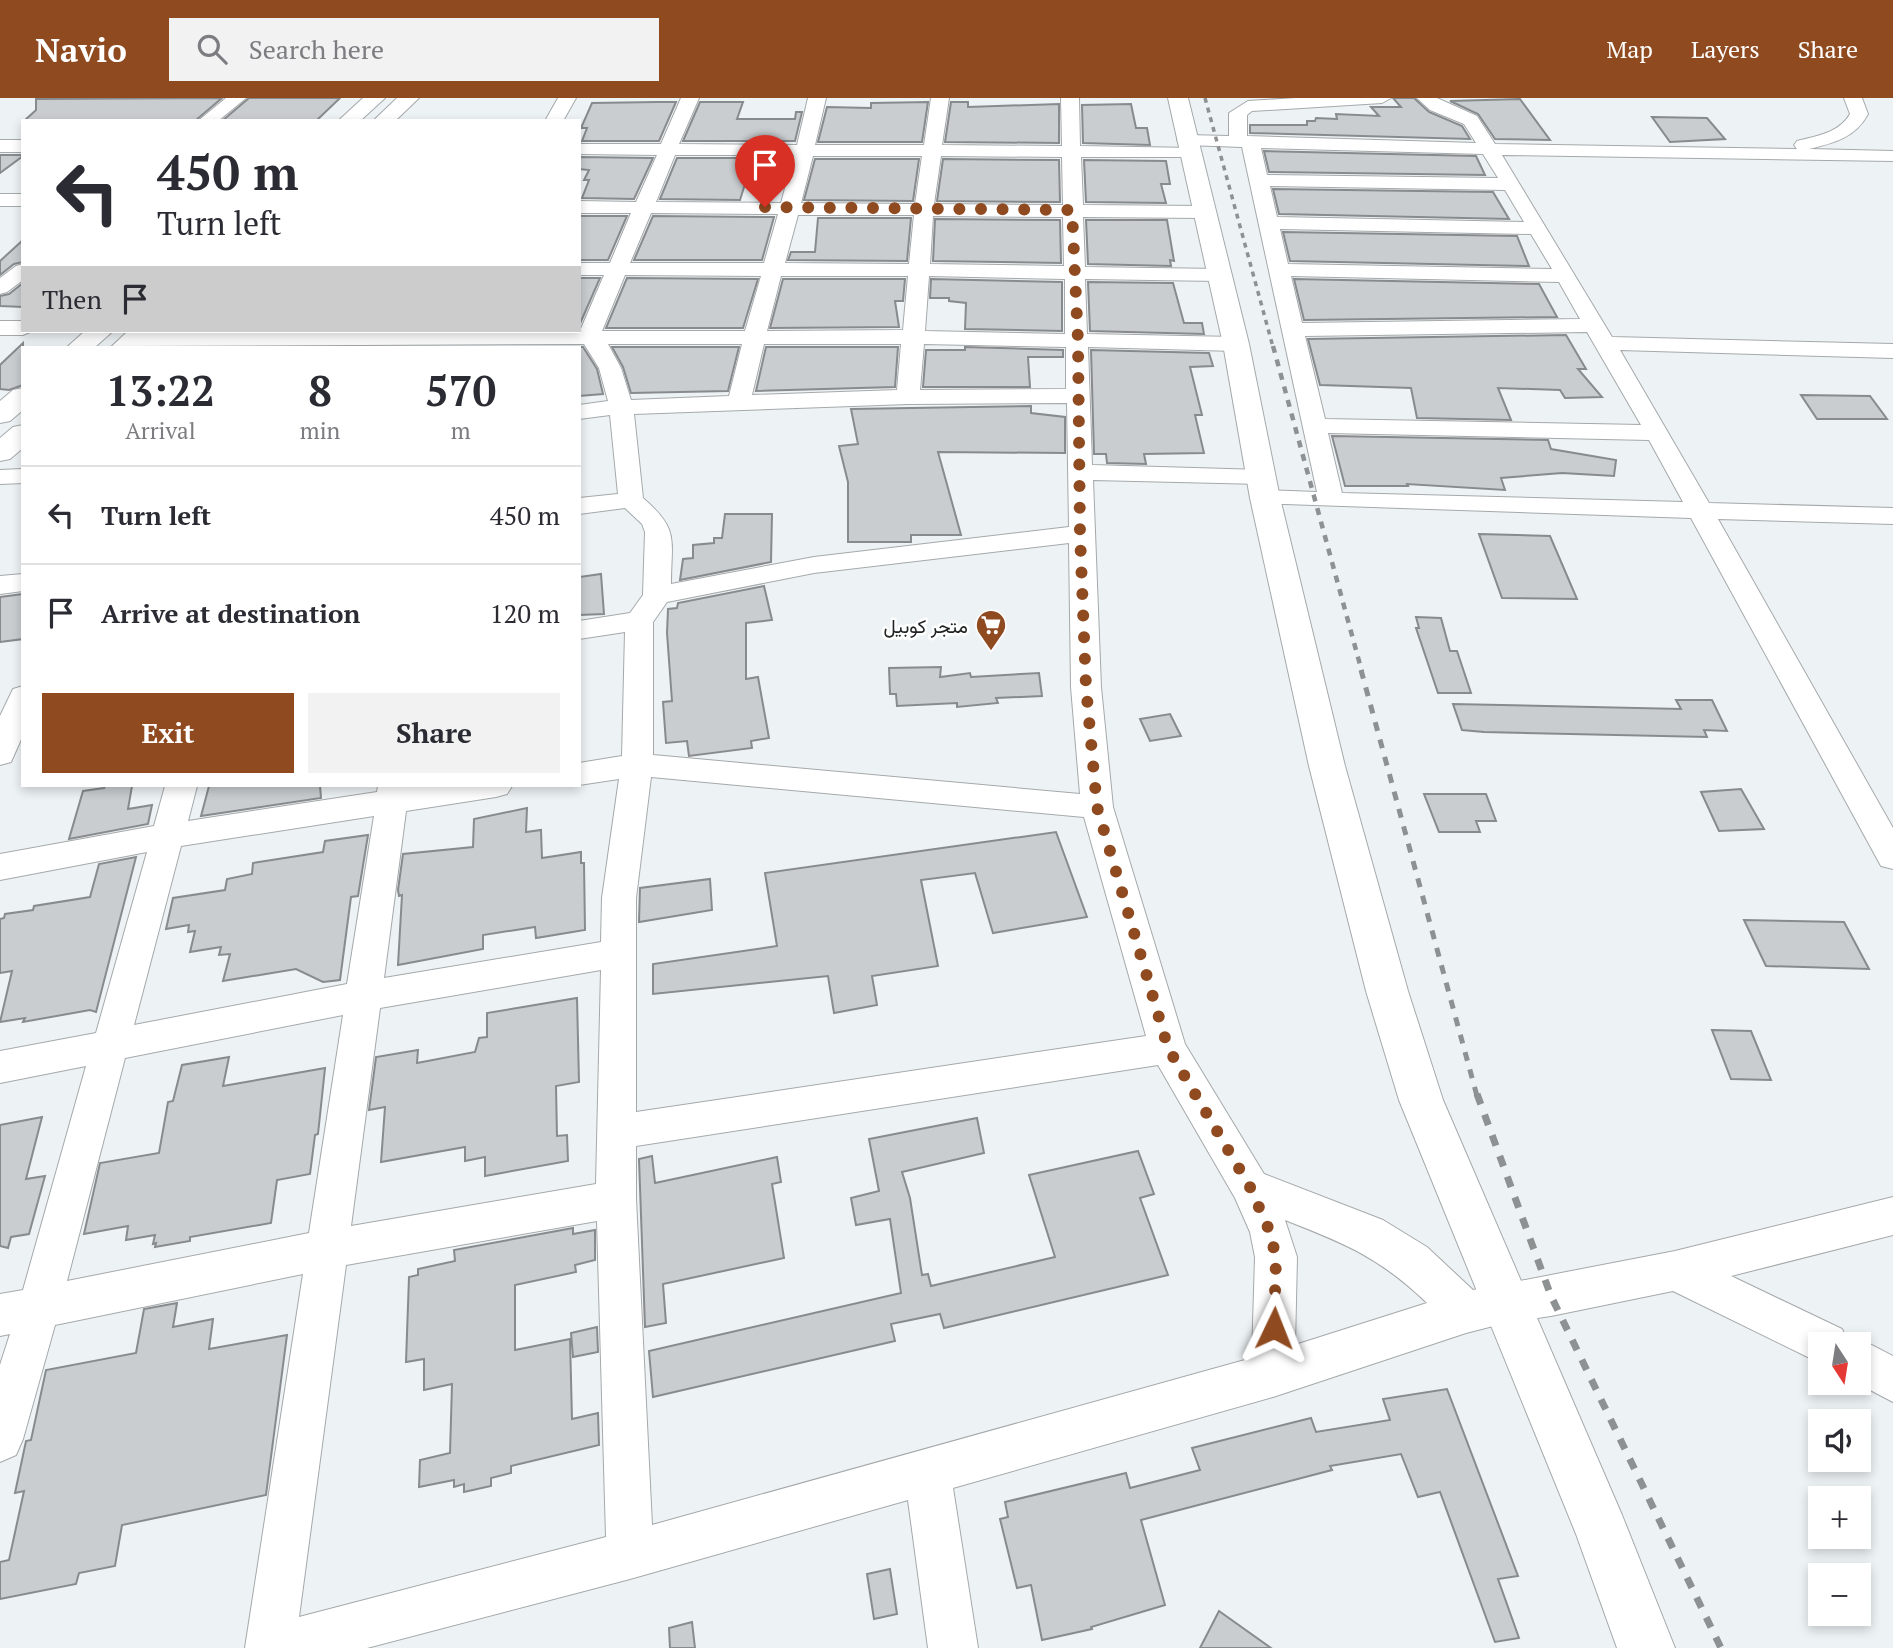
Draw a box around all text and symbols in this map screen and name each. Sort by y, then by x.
search box [169,18,659,81]
text: Navio [35,28,127,71]
icon: search [193,30,231,68]
text: Search here [249,32,384,66]
text: Map [1606,33,1653,65]
text: Layers [1691,33,1760,65]
text: Share [1798,33,1858,65]
pin [735,135,795,207]
text: 450 m [157,139,299,204]
icon: arrive [746,146,784,184]
icon: left [42,147,133,238]
text: Turn left [157,202,281,244]
icon: arrive [116,280,154,318]
text: Then [42,282,102,316]
text: 13:22 [106,362,215,418]
text: 8 [308,362,332,418]
text: 570 [425,362,496,418]
text: Arrival [125,415,196,446]
text: min [300,415,340,446]
text: m [451,415,471,446]
icon: left [42,496,80,534]
text: Turn left [101,498,211,532]
text: 450 m [490,498,560,532]
icon: arrive [42,594,80,632]
text: Arrive at destination [101,596,360,630]
text: 120 m [490,596,560,630]
supermarket icon: متجر كوبيل [974,608,1008,652]
place label: متجر كوبيل [883,613,968,638]
button: Exit [42,693,294,773]
button: Share [308,693,560,773]
position arrow [1237,1291,1311,1365]
north arrow [1808,1332,1871,1395]
map controls [1808,1332,1871,1626]
button: sound [1808,1409,1871,1472]
button: + [1808,1486,1871,1549]
button: − [1808,1563,1871,1626]

